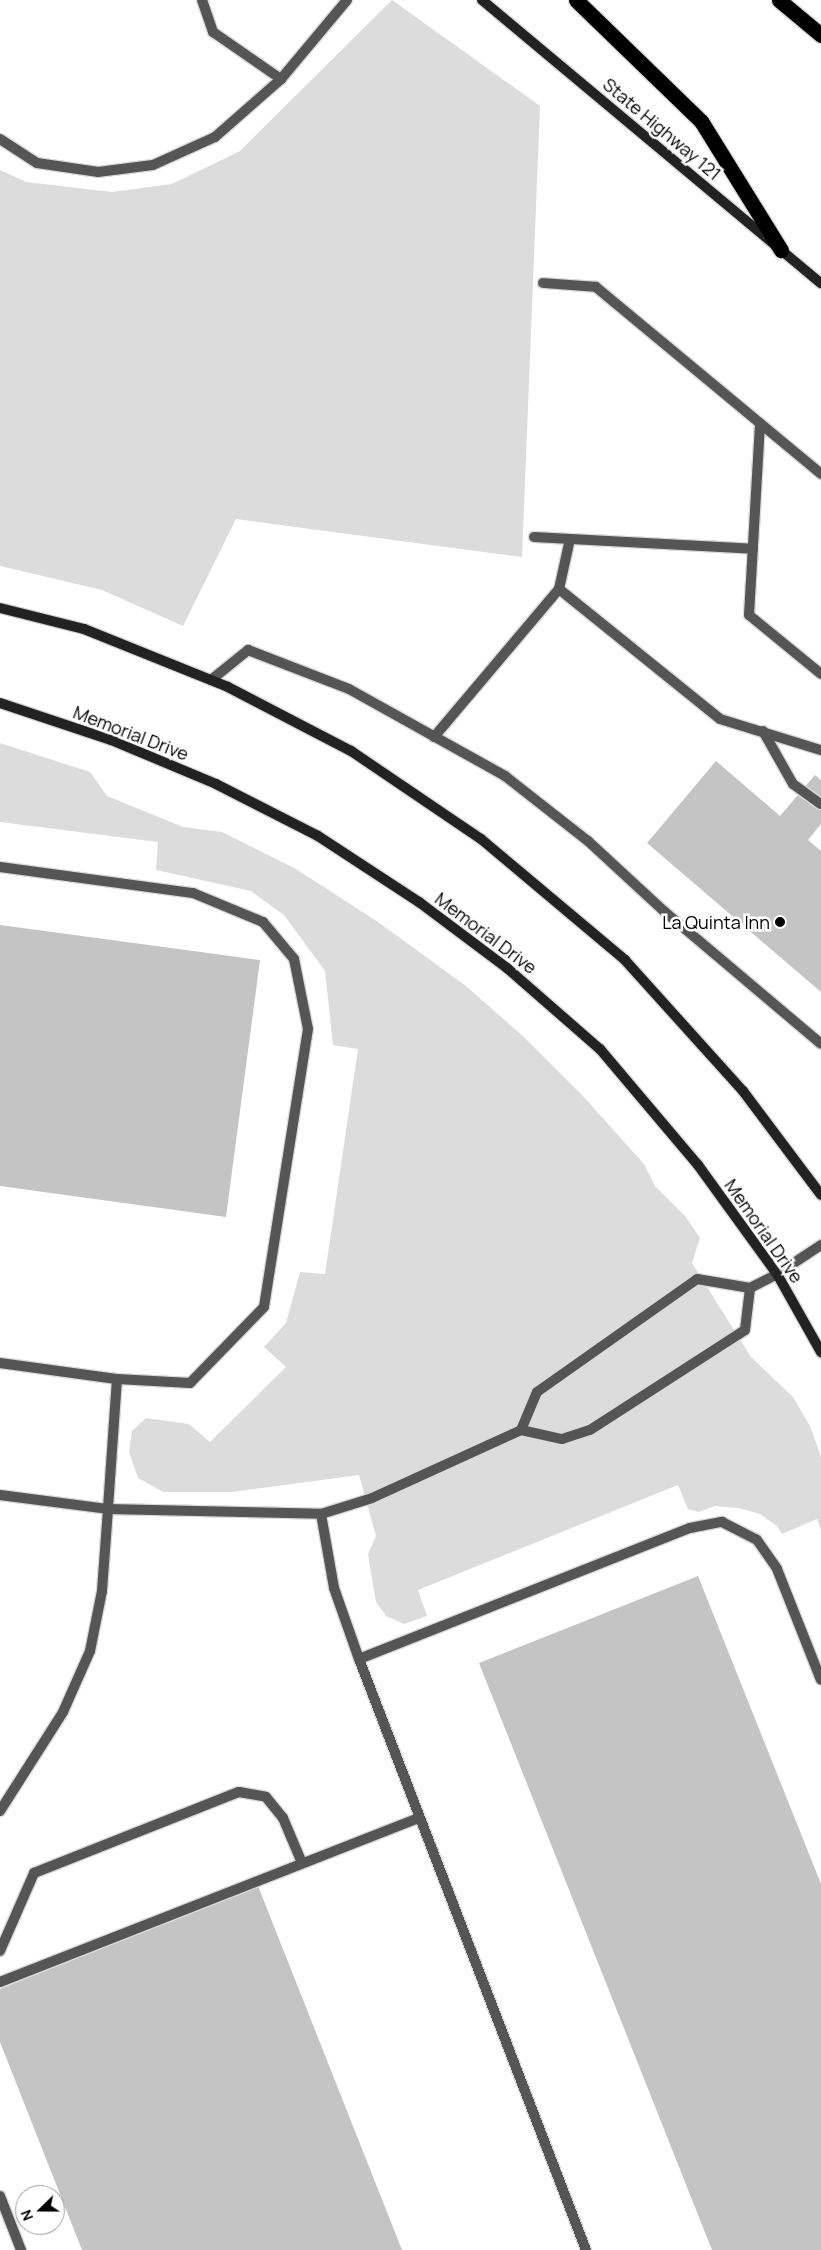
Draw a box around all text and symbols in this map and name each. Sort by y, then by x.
street label: State Highway 121 [599,73,725,185]
street label: Memorial Drive [70,701,192,765]
street label: Memorial Drive [431,888,541,978]
place label: La Quinta Inn [662,911,770,933]
marker: La Quinta Inn [774,916,786,928]
street label: Memorial Drive [720,1175,808,1287]
north arrow [15,2185,65,2235]
text: N [16,2207,37,2224]

